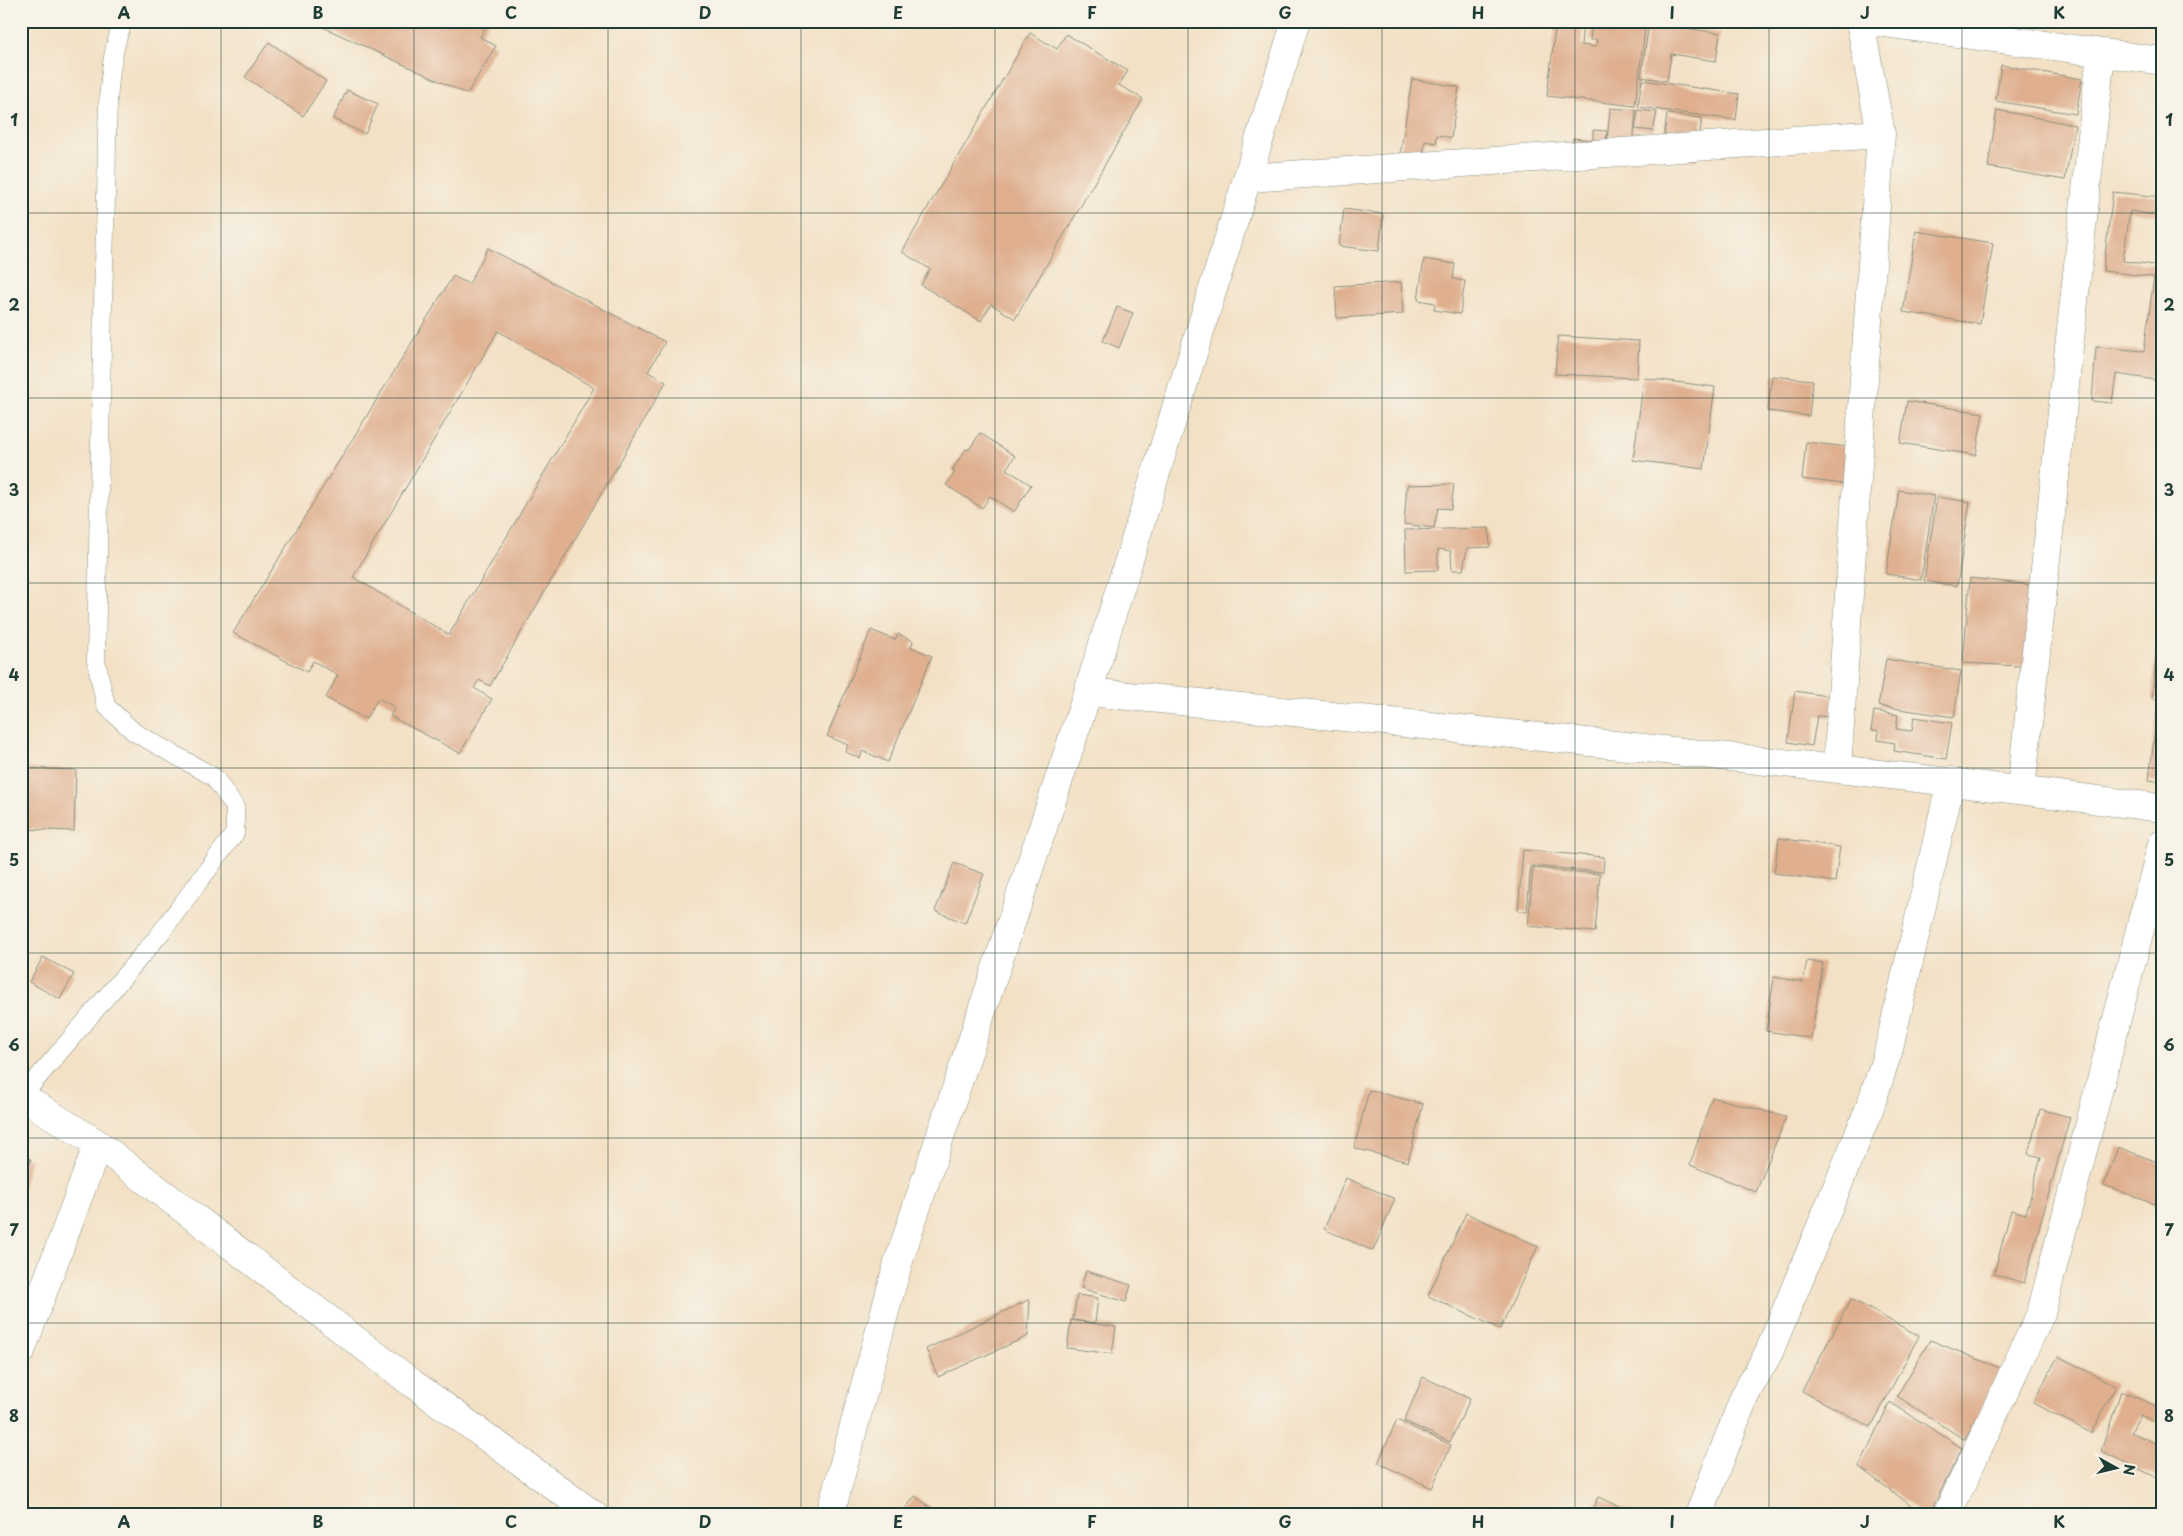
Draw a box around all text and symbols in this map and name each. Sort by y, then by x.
text: A [118,0,131,24]
text: B [313,0,324,24]
text: C [505,0,517,24]
text: D [699,0,711,24]
text: E [893,0,903,24]
text: F [1087,0,1097,24]
text: G [1278,0,1292,24]
text: H [1472,0,1484,24]
text: I [1669,0,1675,24]
text: J [1860,0,1870,24]
text: K [2053,0,2065,24]
text: 1 [10,107,18,131]
text: 1 [2165,107,2173,131]
text: 2 [8,292,20,316]
text: 2 [2163,292,2175,316]
text: 3 [9,477,19,501]
text: 3 [2164,477,2174,501]
text: 4 [9,662,20,686]
text: 4 [2164,662,2175,686]
text: 5 [9,847,19,871]
text: 5 [2164,847,2174,871]
text: 6 [8,1032,20,1056]
text: 6 [2163,1032,2175,1056]
text: 7 [9,1217,19,1241]
text: 7 [2164,1217,2174,1241]
text: 8 [9,1403,19,1427]
text: 8 [2164,1403,2174,1427]
north arrow [2090,1444,2140,1494]
text: N [2118,1463,2141,1477]
text: A [118,1509,131,1533]
text: B [313,1509,324,1533]
text: C [505,1509,517,1533]
text: D [699,1509,711,1533]
text: E [893,1509,903,1533]
text: F [1087,1509,1097,1533]
text: G [1278,1509,1292,1533]
text: H [1472,1509,1484,1533]
text: I [1669,1509,1675,1533]
text: J [1860,1509,1870,1533]
text: K [2053,1509,2065,1533]

